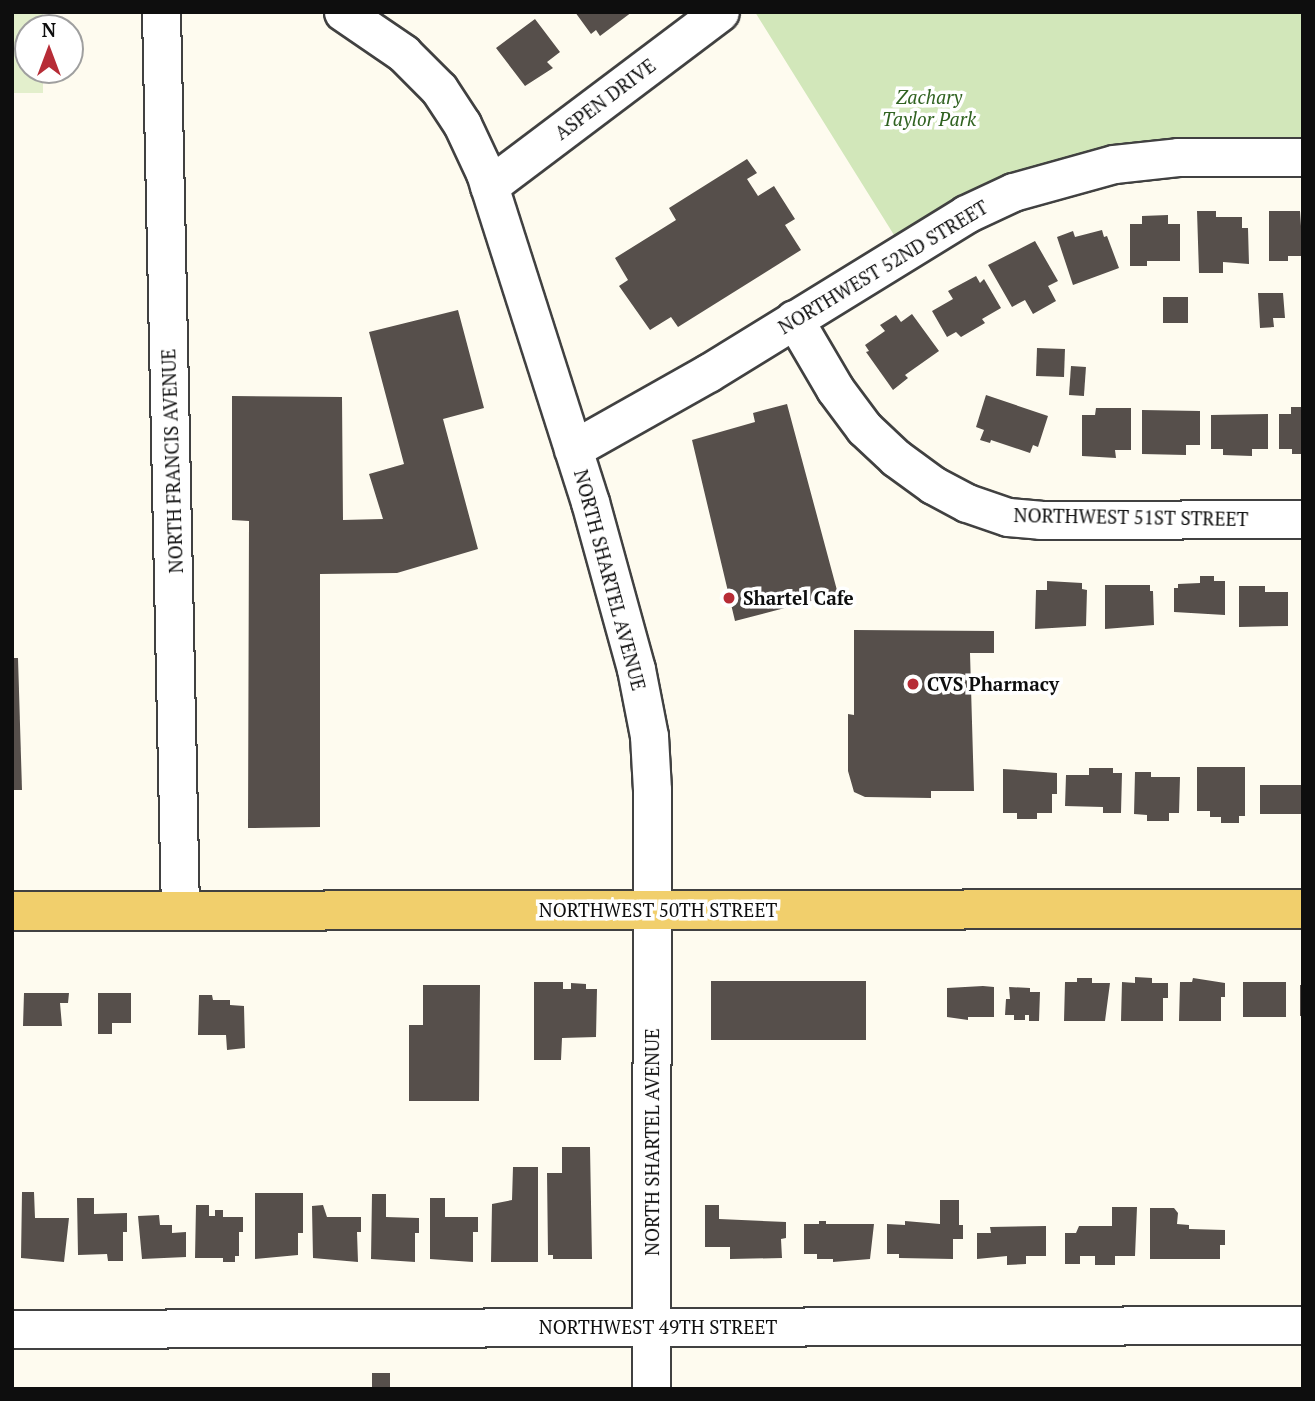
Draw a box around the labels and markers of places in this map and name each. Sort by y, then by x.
place label: Shartel Cafe [743,587,854,609]
marker: Shartel Cafe [721,590,737,606]
place label: CVS Pharmacy [927,673,1059,695]
marker: CVS Pharmacy [905,676,921,692]

